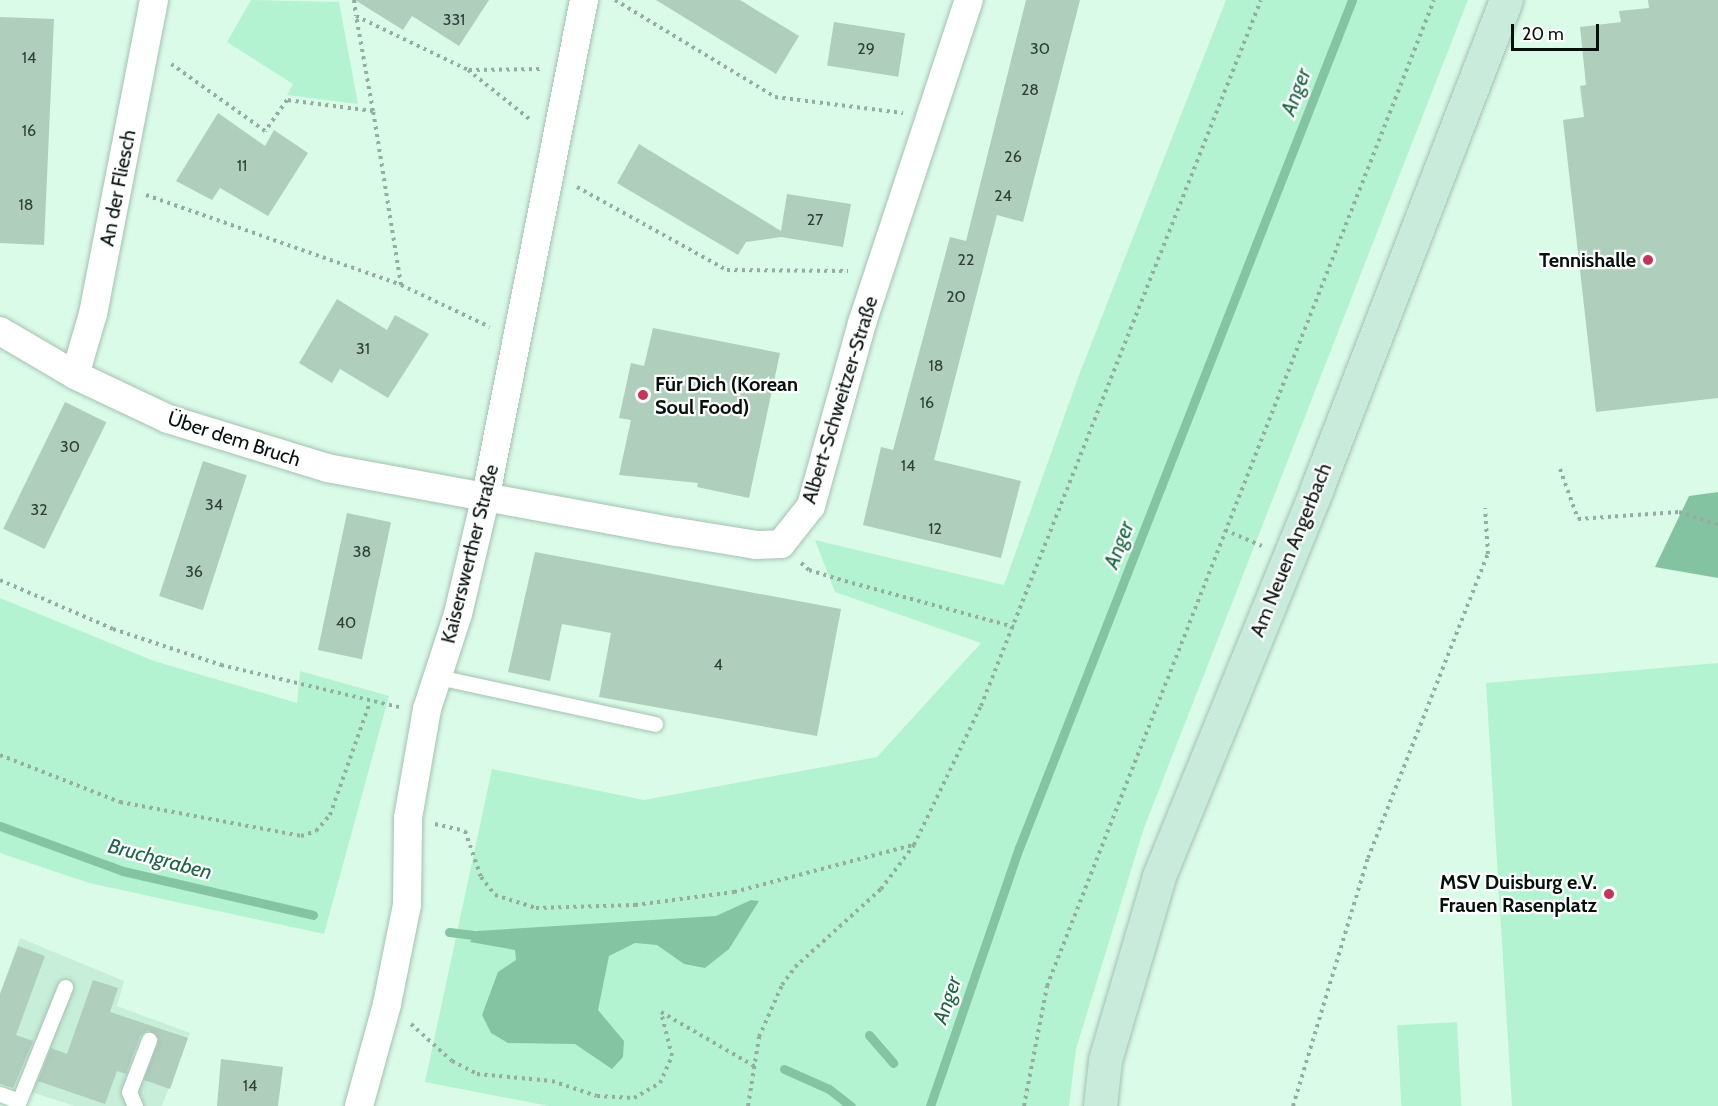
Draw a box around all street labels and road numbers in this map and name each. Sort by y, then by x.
street label: An der Fliesch [95,128,141,248]
street label: Albert-Schweitzer-Straße [797,293,883,507]
street label: Über dem Bruch [165,406,303,472]
street label: Am Neuen Angerbach [1245,460,1337,640]
street label: Kaiserswerther Straße [436,462,504,646]

